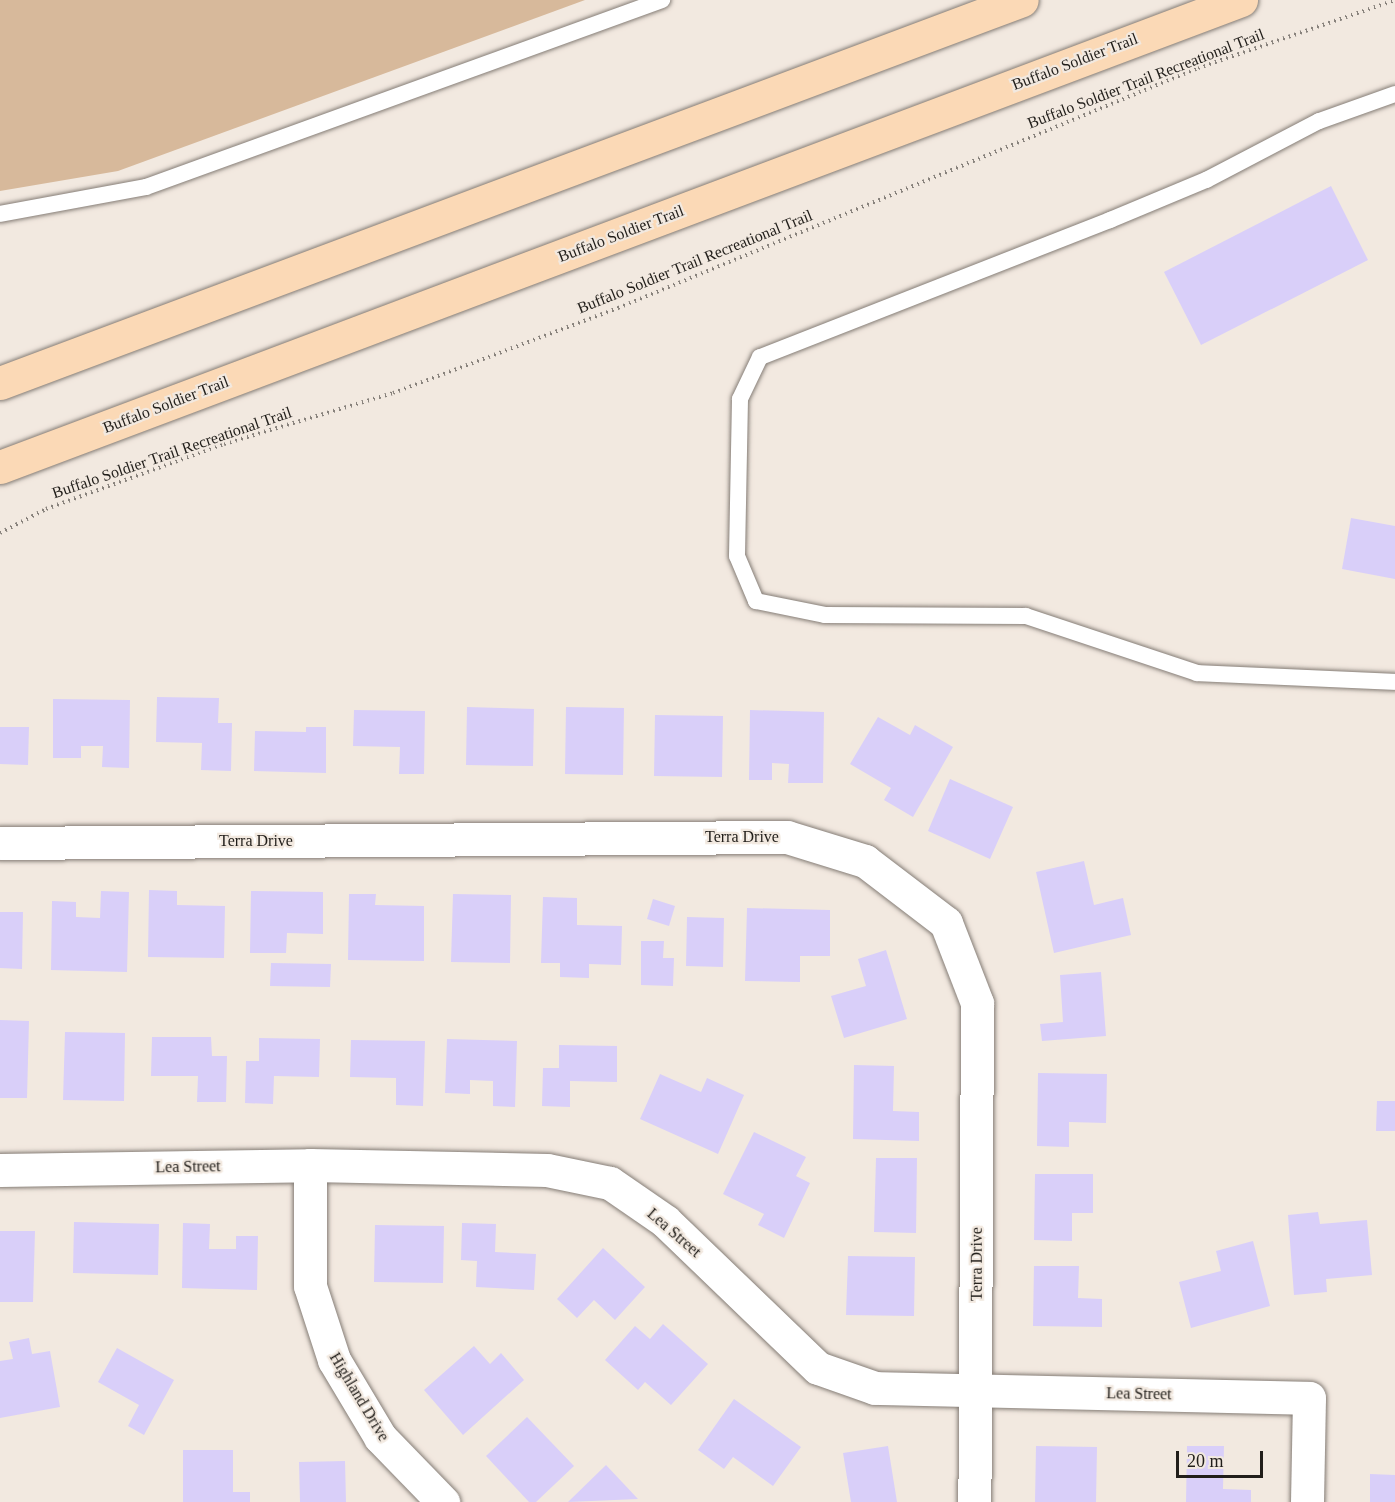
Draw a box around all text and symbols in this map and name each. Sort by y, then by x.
street label: Buffalo Soldier Trail Recreational Trail [1025,25,1267,133]
street label: Buffalo Soldier Trail [1009,29,1141,95]
street label: Buffalo Soldier Trail [555,201,687,267]
street label: Buffalo Soldier Trail Recreational Trail [574,206,816,318]
street label: Buffalo Soldier Trail [100,372,232,438]
street label: Buffalo Soldier Trail Recreational Trail [49,403,295,503]
street label: Terra Drive [705,827,779,847]
street label: Terra Drive [219,831,293,851]
street label: Lea Street [155,1157,221,1177]
street label: Lea Street [643,1204,705,1262]
street label: Terra Drive [967,1227,987,1301]
street label: Highland Drive [325,1349,393,1445]
street label: Lea Street [1106,1384,1172,1404]
scale bar [1179,1439,1266,1477]
text: 20 m [1187,1451,1224,1471]

